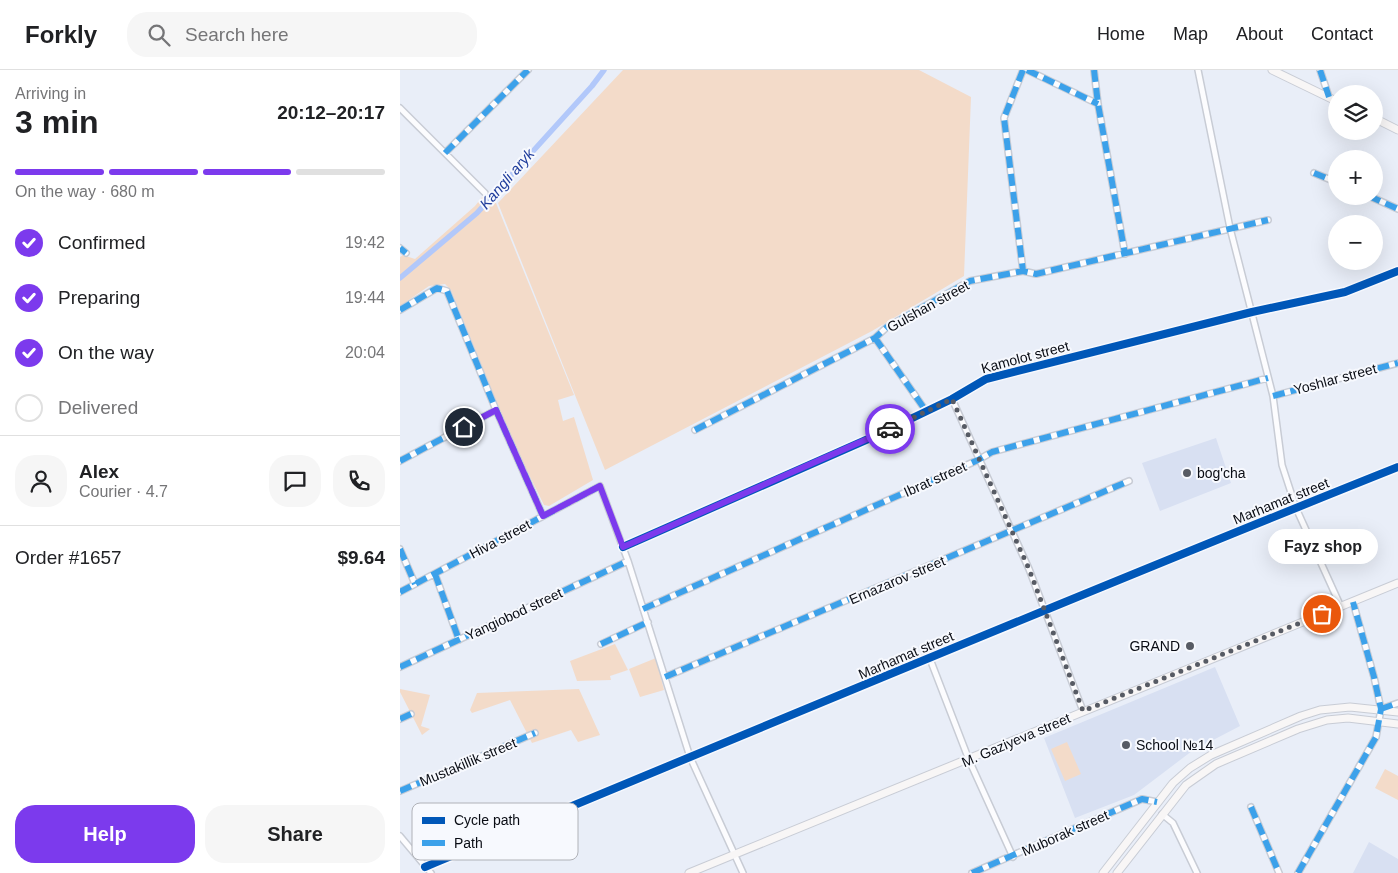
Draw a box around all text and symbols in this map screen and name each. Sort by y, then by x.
search box [127,12,477,57]
text: Forkly [25,21,97,48]
icon: search [145,21,173,49]
text: Search here [185,24,289,45]
text: Home [1097,24,1145,44]
text: Map [1173,24,1208,44]
text: About [1236,24,1283,44]
text: Contact [1311,24,1373,44]
text: Arriving in [15,85,86,102]
map controls [1328,85,1383,270]
button: layers [1328,85,1383,140]
text: 20:12–20:17 [277,102,385,123]
text: 3 min [15,104,99,140]
water label: Kangli aryk [476,144,538,212]
button: + [1328,150,1383,205]
text: On the way · 680 m [15,183,155,200]
button: − [1328,215,1383,270]
icon: check [15,229,43,257]
text: Confirmed [58,232,146,253]
text: 19:42 [345,234,385,251]
street label: Gulshan street [884,277,972,335]
icon: check [15,284,43,312]
text: Preparing [58,287,140,308]
text: 19:44 [345,289,385,306]
street label: Kamolot street [979,338,1071,376]
icon: check [15,339,43,367]
text: On the way [58,342,154,363]
text: 20:04 [345,344,385,361]
street label: Yoshlar street [1292,360,1378,398]
text: Delivered [58,397,138,418]
courier [865,404,915,454]
pin [443,406,485,448]
icon: home [450,413,478,441]
icon: car [876,415,904,443]
button: person [15,455,67,507]
button: chat [269,455,321,507]
button: phone [333,455,385,507]
street label: Ibrat street [901,458,969,500]
text: Alex [79,461,119,482]
place label: bog'cha [1197,465,1246,481]
marker: bog'cha [1181,467,1193,479]
street label: Marhamat street [1231,474,1331,528]
text: Courier · 4.7 [79,483,168,500]
street label: Hiva street [467,516,533,562]
callout: Fayz shop [1267,529,1377,564]
text: Fayz shop [1284,538,1362,555]
text: Order #1657 [15,547,122,568]
text: $9.64 [337,547,385,568]
street label: Ernazarov street [847,553,947,607]
street label: Yangiobod street [463,585,565,643]
pin [1301,593,1343,635]
icon: bag [1308,600,1336,628]
street label: Marhamat street [856,628,956,682]
place label: GRAND [1129,638,1180,654]
marker: GRAND [1184,640,1196,652]
street label: M. Gaziyeva street [959,710,1073,770]
street label: Mustakillik street [417,734,519,790]
place label: School №14 [1136,737,1214,753]
marker: School №14 [1120,739,1132,751]
legend [412,803,578,860]
button: Help [15,805,195,863]
button: Share [205,805,385,863]
street label: Muborak street [1019,807,1111,859]
text: Cycle path [454,812,520,828]
text: Path [454,835,483,851]

